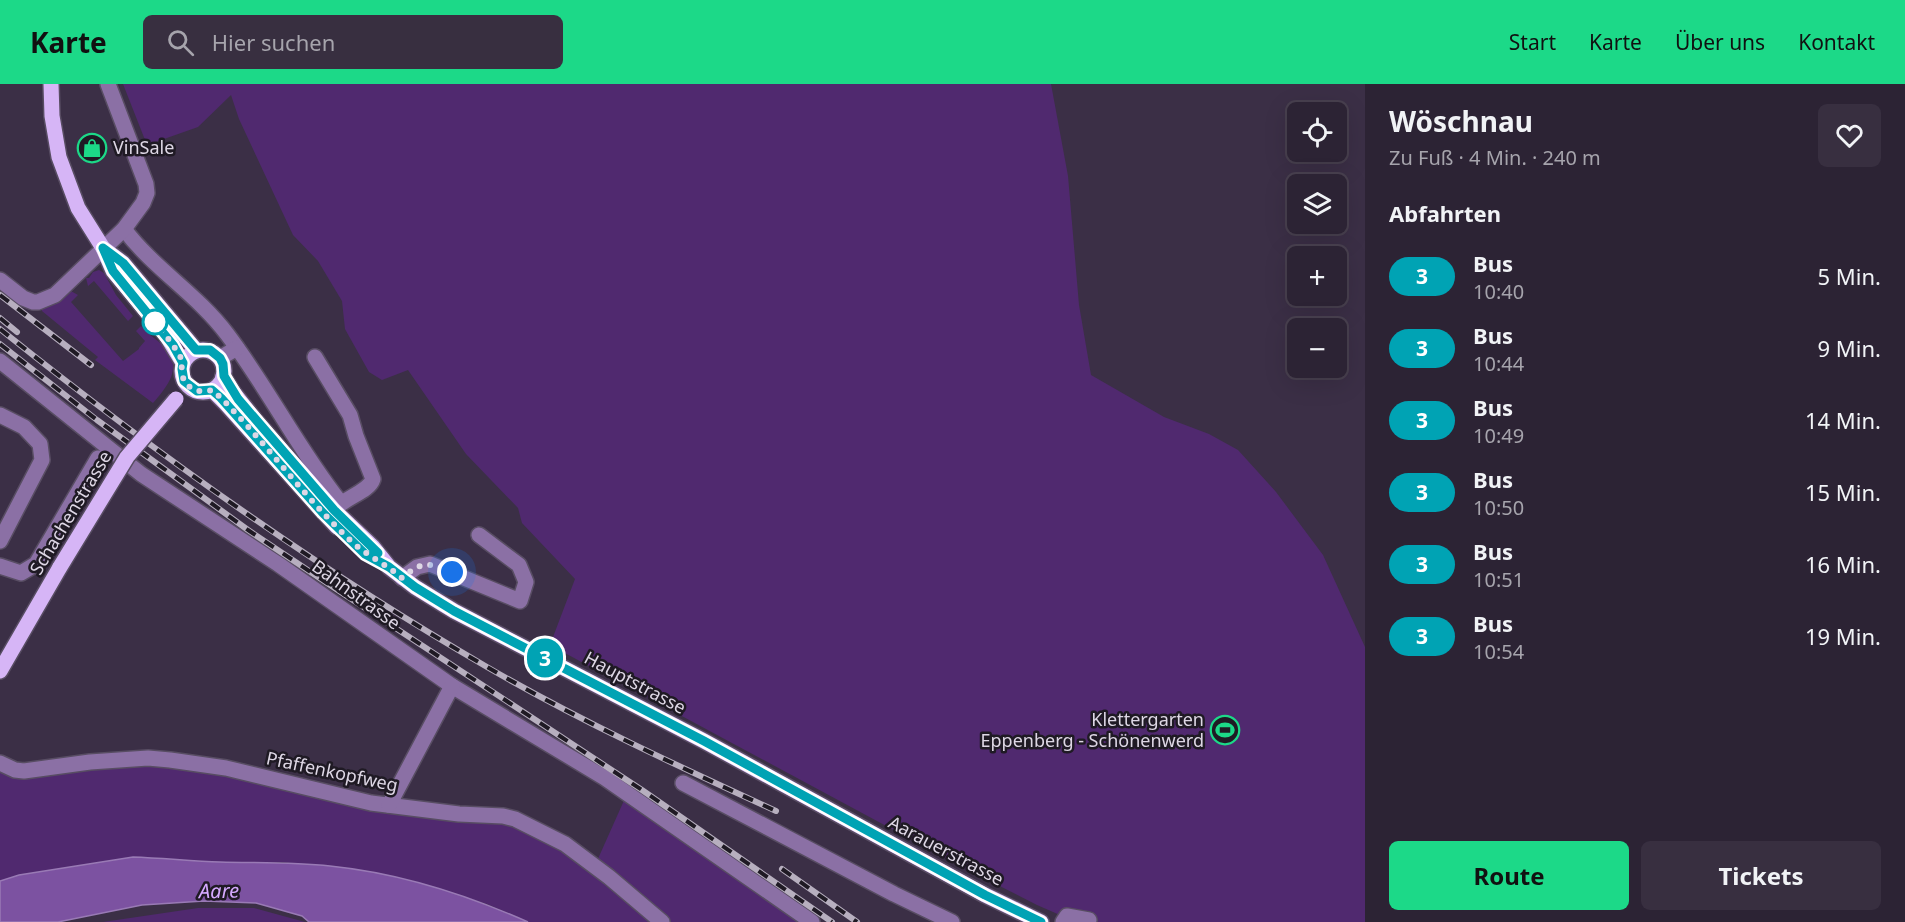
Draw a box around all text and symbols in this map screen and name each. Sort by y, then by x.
search box [143,15,563,69]
text: Karte [30,23,107,61]
icon: search [164,26,197,59]
text: Hier suchen [212,27,335,57]
text: Start [1509,28,1556,56]
text: Karte [1589,28,1642,56]
text: Über uns [1675,28,1765,56]
text: Kontakt [1798,28,1875,56]
map controls [1287,102,1347,378]
button: locate [1287,102,1347,162]
text: Wöschnau [1389,102,1533,140]
button: heart [1818,104,1881,167]
shop icon: VinSale [76,132,108,164]
place label: VinSale [113,135,174,159]
text: Zu Fuß · 4 Min. · 240 m [1389,144,1601,171]
button: layers [1287,174,1347,234]
text: Abfahrten [1389,198,1501,228]
button: + [1287,246,1347,306]
text: Bus [1473,248,1513,278]
text: 5 Min. [1818,261,1881,291]
text: 3 [1416,262,1428,290]
text: 10:40 [1473,278,1524,305]
unlabelled marker [142,309,168,335]
button: − [1287,318,1347,378]
text: Bus [1473,320,1513,350]
text: 9 Min. [1818,333,1881,363]
text: 3 [1416,334,1428,362]
text: 10:44 [1473,350,1524,377]
text: Bus [1473,392,1513,422]
text: 14 Min. [1805,405,1881,435]
text: 3 [1416,406,1428,434]
text: 10:49 [1473,422,1524,449]
street label: Schachenstrasse [24,446,117,579]
text: Bus [1473,464,1513,494]
text: 15 Min. [1805,477,1881,507]
text: 3 [1416,478,1428,506]
text: 10:50 [1473,494,1524,521]
text: Bus [1473,536,1513,566]
text: 16 Min. [1805,549,1881,579]
text: 3 [1416,550,1428,578]
street label: Bahnstrasse [308,554,406,634]
your location [437,557,467,587]
text: 10:51 [1473,566,1524,593]
text: Bus [1473,608,1513,638]
text: 19 Min. [1805,621,1881,651]
text: 3 [1416,622,1428,650]
line badge: 3 [526,638,564,678]
text: 10:54 [1473,638,1524,665]
text: 3 [539,644,551,672]
street label: Hauptstrasse [580,645,690,719]
place label: Klettergarten Eppenberg - Schönenwerd [980,707,1204,752]
sports icon: Klettergarten Eppenberg - Schönenwerd [1209,714,1241,746]
street label: Pfaffenkopfweg [264,745,400,797]
street label: Aarauerstrasse [885,810,1008,891]
button: Route [1389,841,1629,910]
button: Tickets [1641,841,1881,910]
water label: Aare [197,877,239,904]

